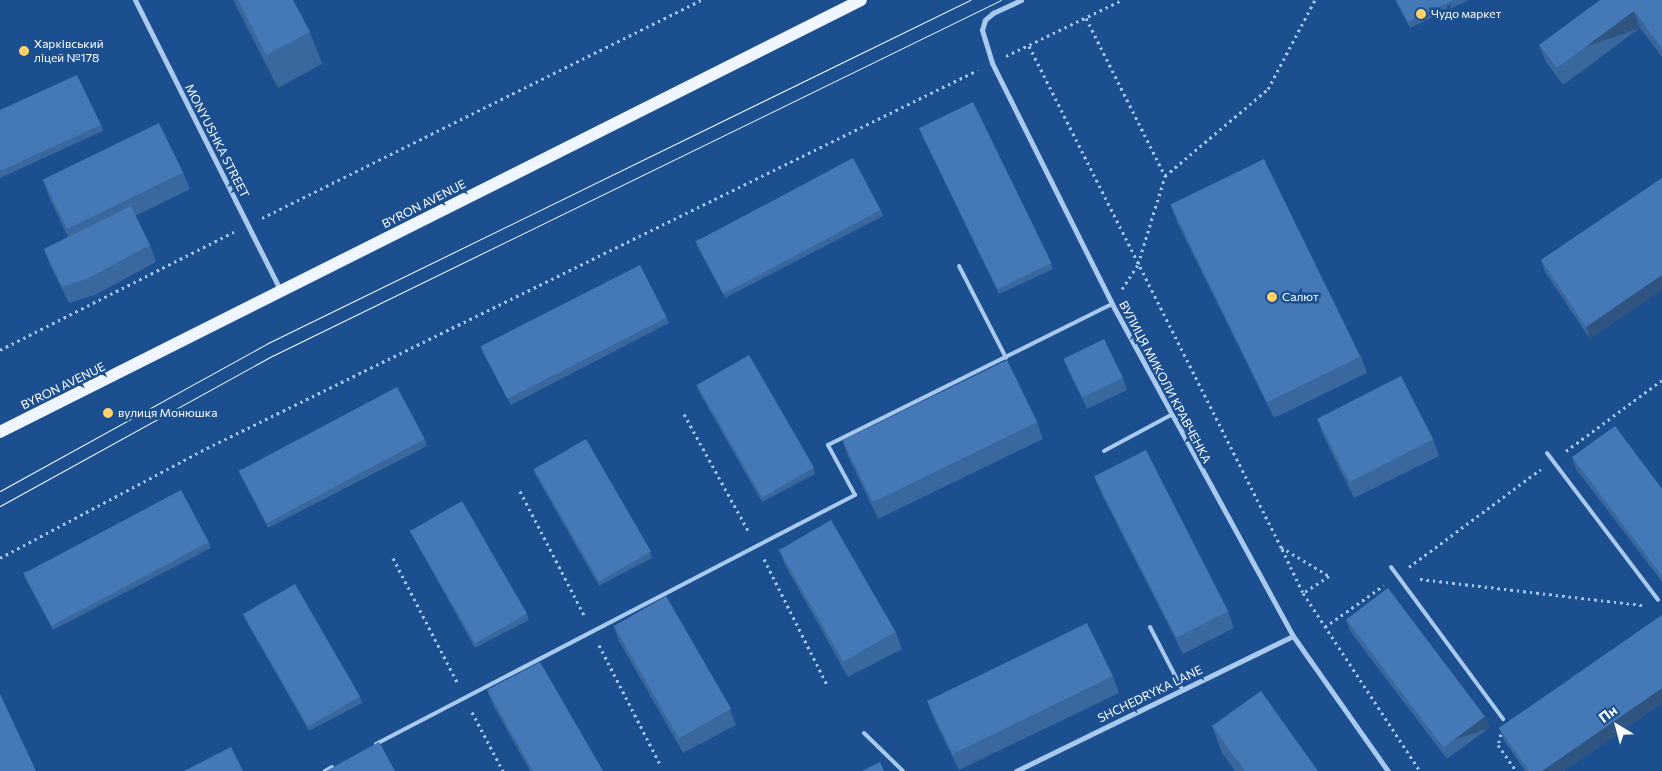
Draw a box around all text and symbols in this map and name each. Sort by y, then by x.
place label: Чудо маркет [1431,7,1501,21]
marker: Чудо маркет [1415,8,1427,20]
place label: Харківський ліцей №178 [34,37,104,65]
marker: Харківський ліцей №178 [18,45,30,57]
street label: MONYUSHKA STREET [182,82,252,200]
street label: BYRON AVENUE [380,177,468,231]
place label: Салют [1282,290,1319,304]
marker: Салют [1266,291,1278,303]
street label: ВУЛИЦЯ МИКОЛИ КРАВЧЕНКА [1116,298,1214,466]
street label: BYRON AVENUE [18,359,108,413]
place label: вулиця Монюшка [118,406,217,420]
marker: вулиця Монюшка [102,407,114,419]
street label: SHCHEDRYKA LANE [1095,662,1205,726]
north arrow [1592,701,1642,751]
text: Пн [1595,701,1620,726]

